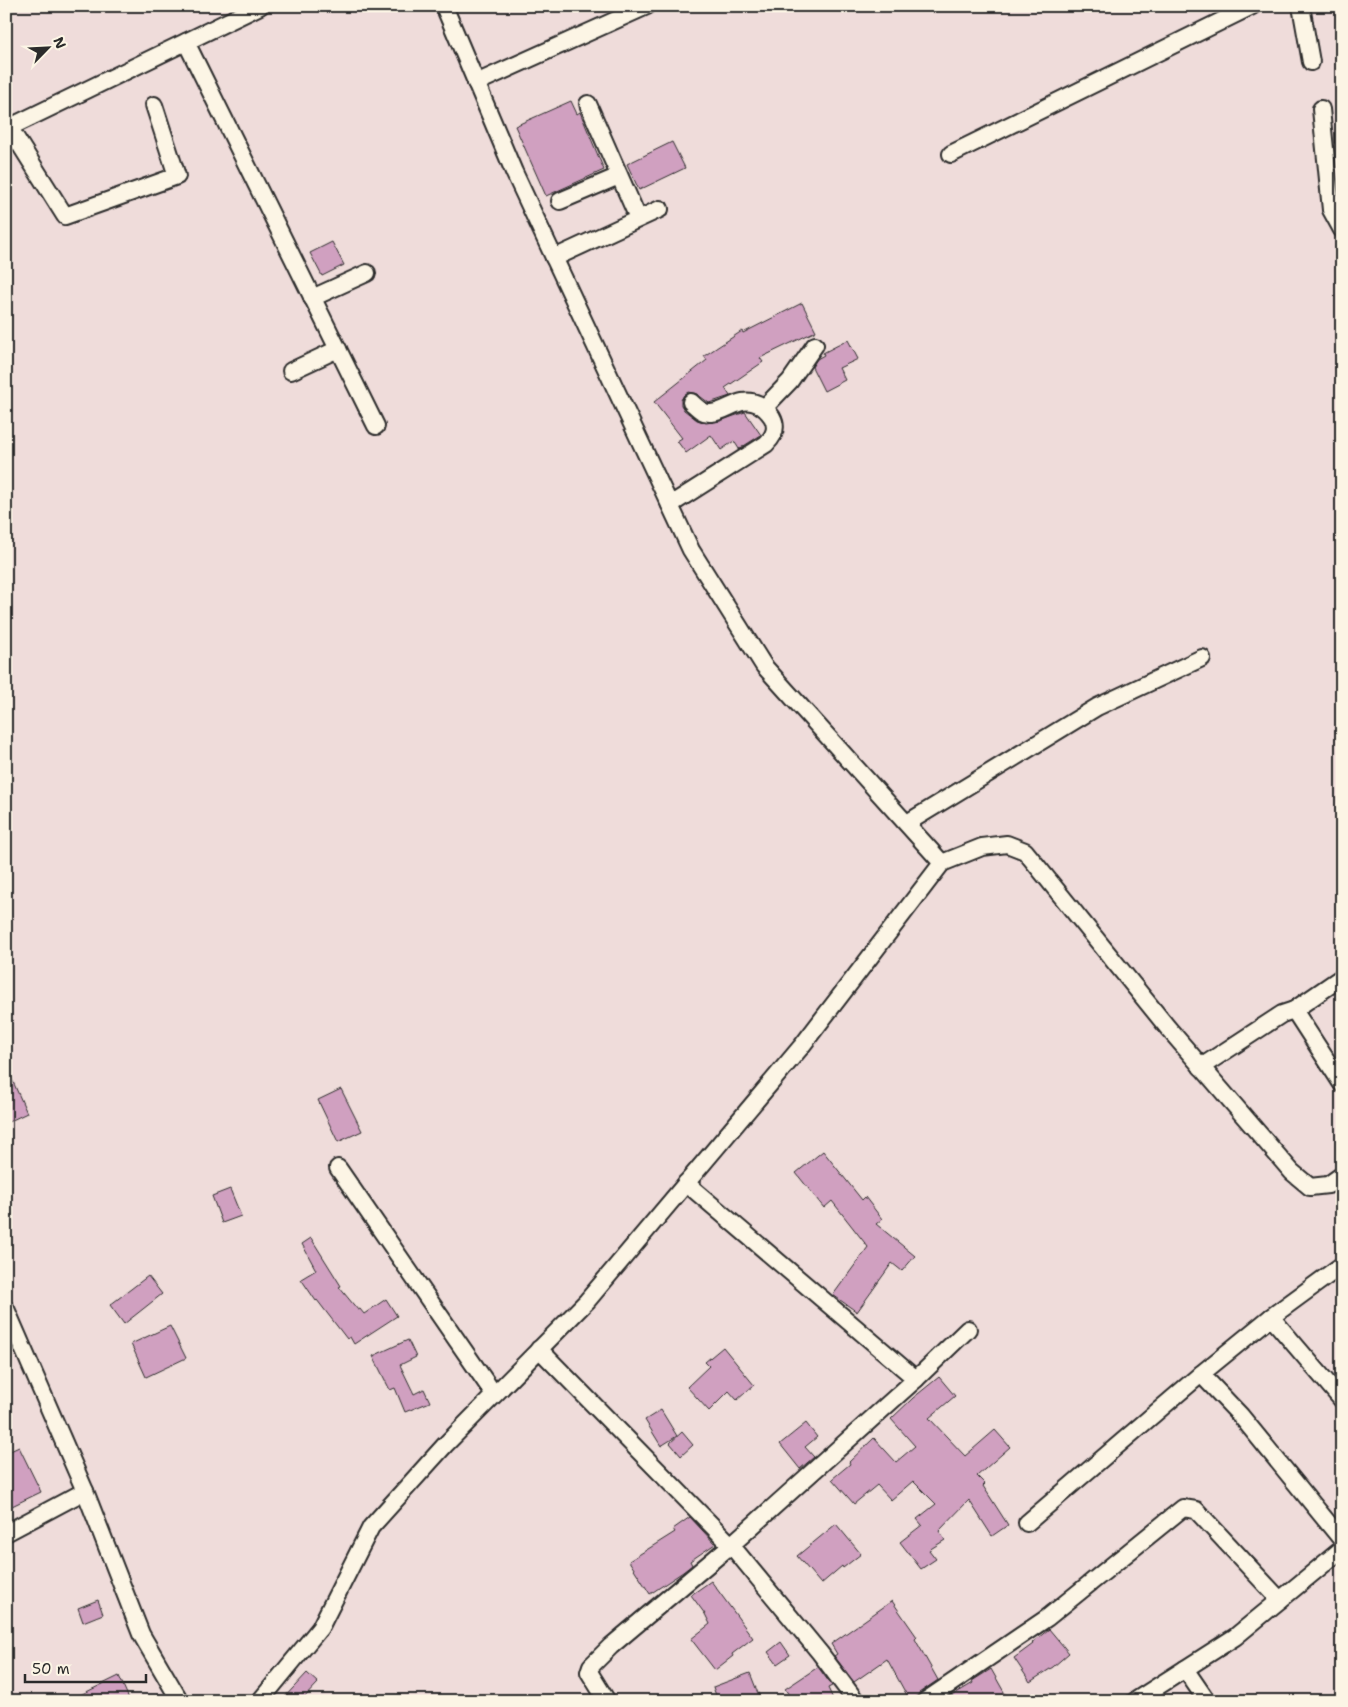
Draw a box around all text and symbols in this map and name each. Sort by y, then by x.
north arrow [22,22,72,72]
text: N [49,34,70,51]
scale bar [25,1652,146,1684]
text: 50 m [32,1659,70,1679]

